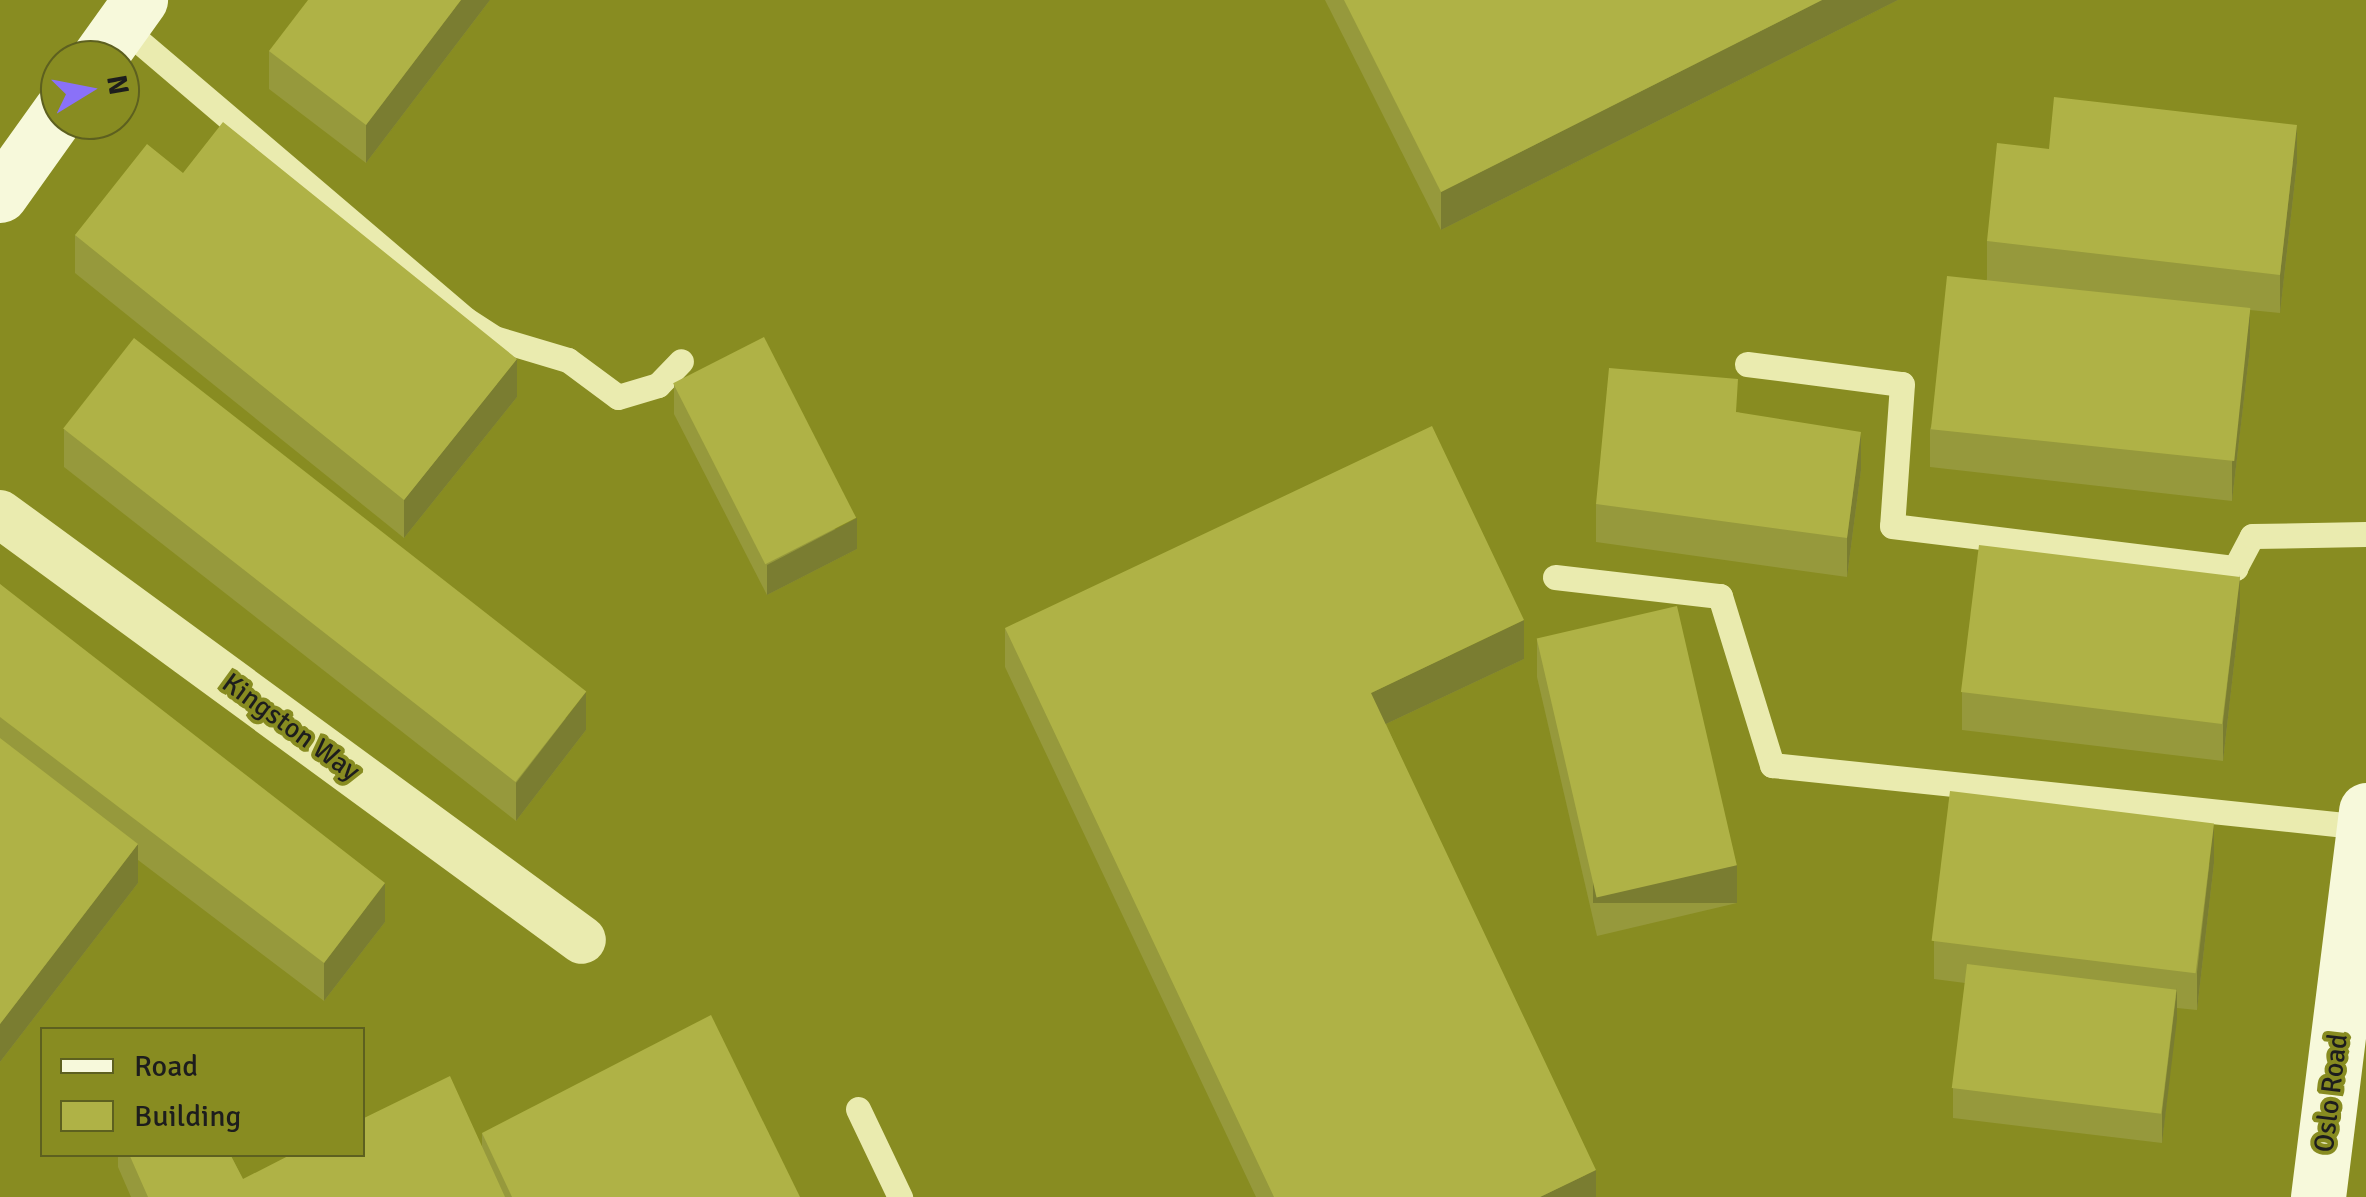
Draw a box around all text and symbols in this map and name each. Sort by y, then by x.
north arrow [40,40,140,140]
text: N [99,73,136,98]
street label: Kingston Way [216,666,366,788]
legend [40,1027,365,1157]
street label: Oslo Road [2307,1032,2355,1154]
text: Road [134,1048,198,1085]
text: Building [134,1098,241,1135]

